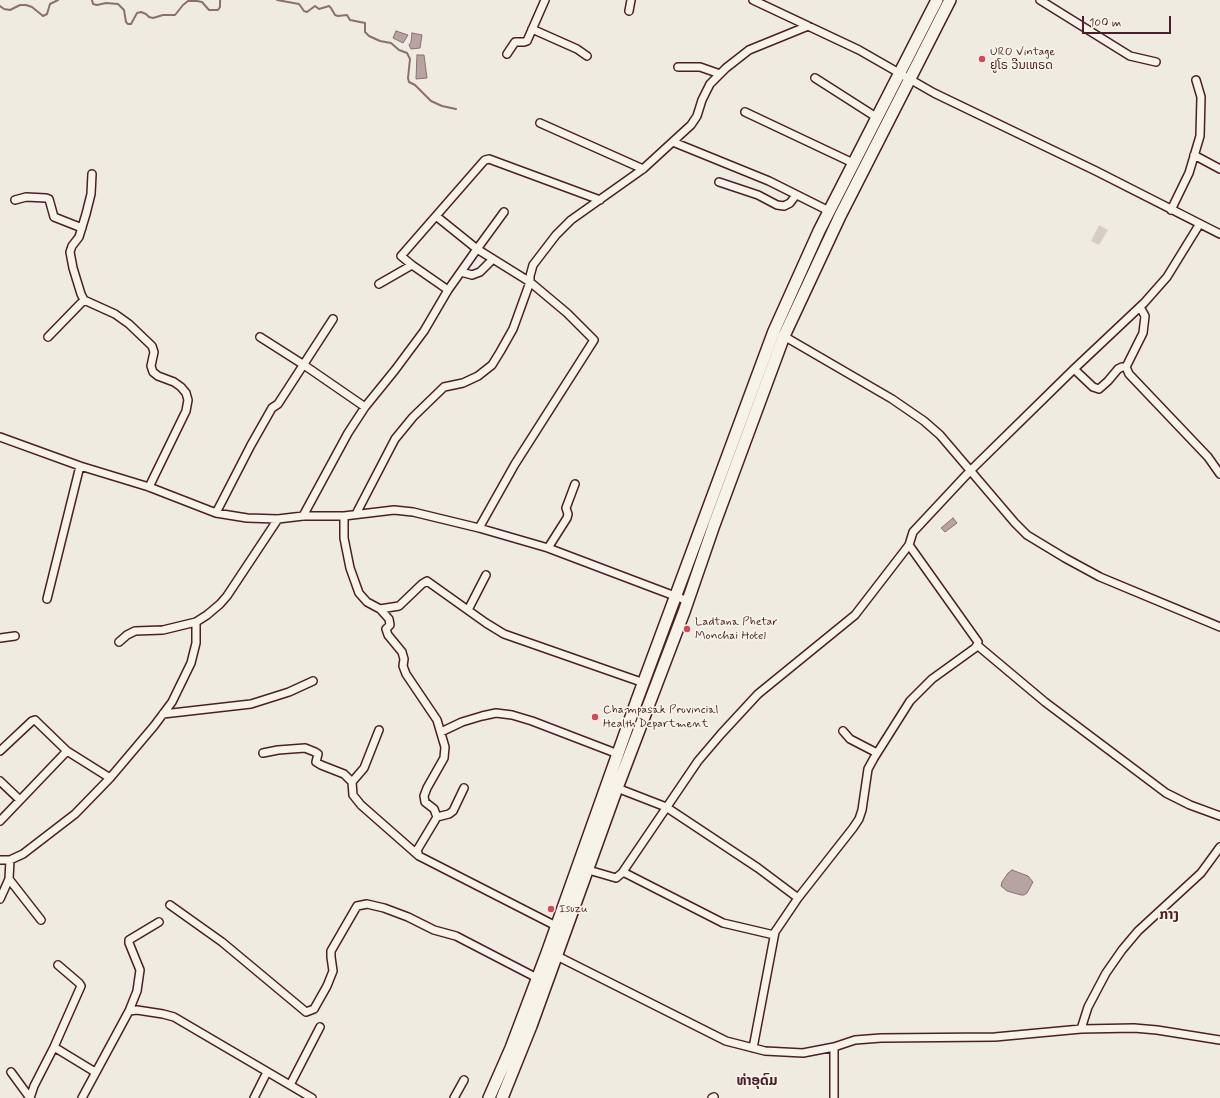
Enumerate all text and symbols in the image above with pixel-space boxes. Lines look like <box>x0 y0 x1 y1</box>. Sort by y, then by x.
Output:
scale bar <box>1084 8 1173 34</box>
text: 100 m <box>1089 15 1121 31</box>
place label: URO Vintage ຢູໂຣ ວີນເທຣດ <box>990 45 1055 73</box>
marker: URO Vintage ຢູໂຣ ວີນເທຣດ <box>977 54 987 64</box>
place label: Ladtana Phetar Monchai Hotel <box>695 615 778 643</box>
marker: Ladtana Phetar Monchai Hotel <box>682 624 692 634</box>
place label: Champasak Provincial Health Department <box>603 703 718 731</box>
marker: Champasak Provincial Health Department <box>590 712 600 722</box>
place label: Isuzu <box>559 902 588 916</box>
marker: Isuzu <box>546 904 556 914</box>
district label: ກາງ <box>1159 908 1179 924</box>
district label: ທ່າອຸດົມ <box>736 1074 778 1090</box>

